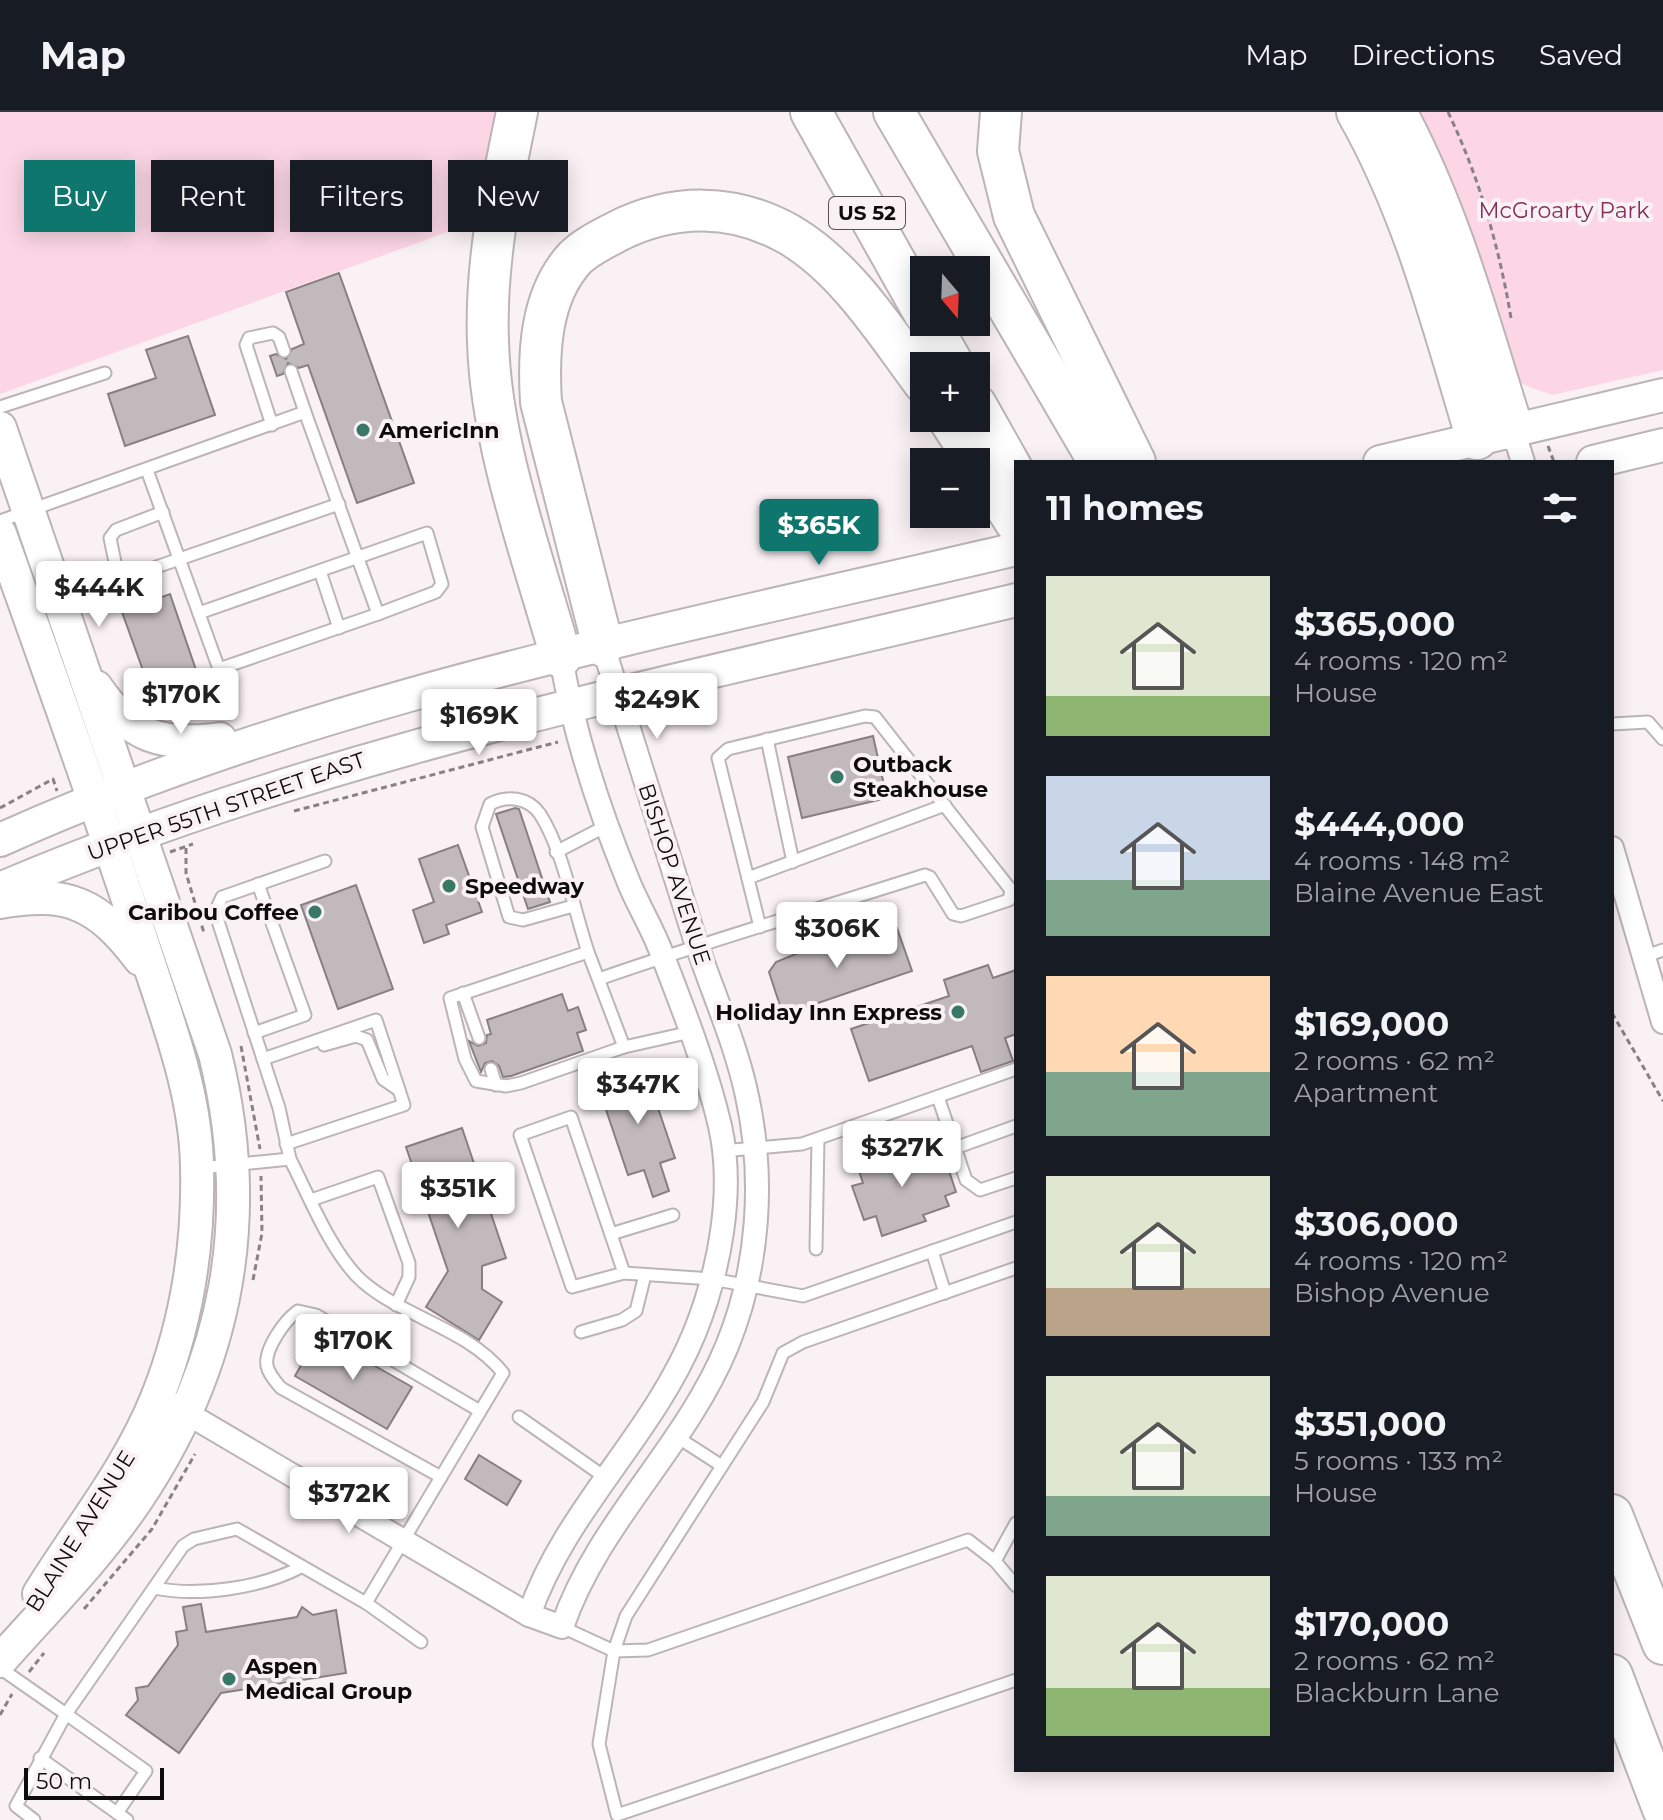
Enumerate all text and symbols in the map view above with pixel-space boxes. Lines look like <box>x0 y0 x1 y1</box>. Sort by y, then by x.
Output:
text: Map <box>40 32 126 79</box>
text: Map <box>1245 38 1307 72</box>
text: Directions <box>1351 38 1495 72</box>
text: Saved <box>1539 38 1623 72</box>
chip: Buy <box>24 160 135 232</box>
chip: Rent <box>151 160 274 232</box>
chip: Filters <box>290 160 432 232</box>
chip: New <box>448 160 568 232</box>
road number: US 52 <box>829 197 905 229</box>
park label: McGroarty Park <box>1479 197 1650 224</box>
north arrow <box>910 256 990 336</box>
map controls <box>910 256 990 528</box>
button: + <box>910 352 990 432</box>
place label: AmericInn <box>378 417 500 444</box>
marker: AmericInn <box>354 421 372 439</box>
button: − <box>910 448 990 528</box>
icon: filters <box>1538 486 1582 530</box>
text: 11 homes <box>1046 487 1204 529</box>
pin: $365K <box>763 499 875 567</box>
text: $365K <box>777 509 861 541</box>
pin: $444K <box>43 561 155 629</box>
text: $444K <box>54 571 144 603</box>
text: $365,000 <box>1294 603 1455 645</box>
icon: home <box>1110 608 1206 704</box>
text: 4 rooms · 120 m² <box>1294 645 1508 677</box>
pin: $170K <box>125 668 237 736</box>
pin: $249K <box>601 673 713 741</box>
text: House <box>1294 677 1377 709</box>
text: $170K <box>141 678 221 710</box>
text: $249K <box>614 683 700 715</box>
pin: $169K <box>423 689 535 757</box>
text: $169K <box>440 699 518 731</box>
street label: UPPER 55TH STREET EAST <box>84 746 369 867</box>
place label: Outback Steakhouse <box>853 751 988 803</box>
marker: Outback Steakhouse <box>828 768 846 786</box>
street label: BISHOP AVENUE <box>632 780 717 968</box>
text: $444,000 <box>1294 803 1465 845</box>
icon: home <box>1110 808 1206 904</box>
text: 4 rooms · 148 m² <box>1294 845 1510 877</box>
place label: Speedway <box>465 873 585 900</box>
marker: Speedway <box>440 877 458 895</box>
text: Blaine Avenue East <box>1294 877 1544 909</box>
place label: Caribou Coffee <box>128 899 299 926</box>
pin: $306K <box>781 902 893 970</box>
marker: Caribou Coffee <box>306 903 324 921</box>
text: $306K <box>794 912 880 944</box>
place label: Holiday Inn Express <box>715 999 942 1026</box>
marker: Holiday Inn Express <box>949 1003 967 1021</box>
text: $169,000 <box>1294 1003 1449 1045</box>
icon: home <box>1110 1008 1206 1104</box>
text: 2 rooms · 62 m² <box>1294 1045 1495 1077</box>
pin: $347K <box>582 1058 694 1126</box>
text: $347K <box>596 1068 680 1100</box>
text: Apartment <box>1294 1077 1438 1109</box>
pin: $327K <box>846 1121 958 1189</box>
text: $327K <box>861 1131 943 1163</box>
pin: $351K <box>402 1162 514 1230</box>
text: $351K <box>420 1172 496 1204</box>
text: $306,000 <box>1294 1203 1459 1245</box>
icon: home <box>1110 1208 1206 1304</box>
text: 4 rooms · 120 m² <box>1294 1245 1508 1277</box>
text: Bishop Avenue <box>1294 1277 1490 1309</box>
pin: $170K <box>297 1314 409 1382</box>
text: $170K <box>313 1324 393 1356</box>
text: $351,000 <box>1294 1403 1447 1445</box>
icon: home <box>1110 1408 1206 1504</box>
text: 5 rooms · 133 m² <box>1294 1445 1503 1477</box>
street label: BLAINE AVENUE <box>20 1446 141 1617</box>
pin: $372K <box>293 1467 405 1535</box>
text: $372K <box>308 1477 390 1509</box>
text: House <box>1294 1477 1377 1509</box>
text: $170,000 <box>1294 1603 1449 1645</box>
icon: home <box>1110 1608 1206 1704</box>
text: 2 rooms · 62 m² <box>1294 1645 1495 1677</box>
place label: Aspen Medical Group <box>244 1653 412 1705</box>
marker: Aspen Medical Group <box>220 1670 238 1688</box>
text: Blackburn Lane <box>1294 1677 1500 1709</box>
scale bar <box>24 1764 164 1800</box>
text: 50 m <box>36 1768 92 1795</box>

